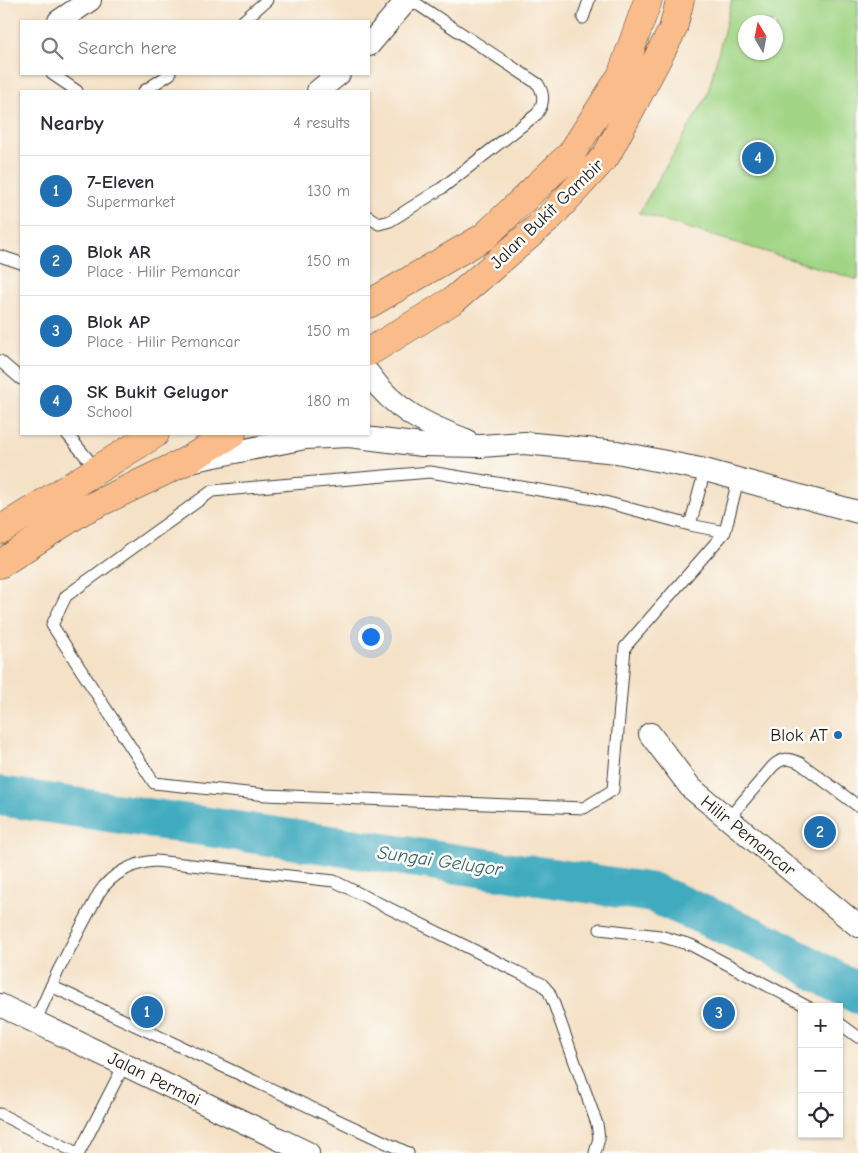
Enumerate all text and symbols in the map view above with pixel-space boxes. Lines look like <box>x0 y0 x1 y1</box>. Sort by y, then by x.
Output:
north arrow <box>738 15 783 60</box>
search box <box>20 20 370 75</box>
icon: search <box>38 34 66 62</box>
text: Search here <box>78 37 177 59</box>
text: Nearby <box>40 111 104 135</box>
text: 4 results <box>293 114 350 132</box>
pin: 4 <box>742 139 774 177</box>
street label: Jalan Bukit Gambir <box>486 154 608 273</box>
text: 7-Eleven <box>87 171 154 193</box>
text: 1 <box>53 182 59 200</box>
text: 130 m <box>307 182 350 200</box>
text: Supermarket <box>87 193 175 211</box>
text: Blok AR <box>87 241 151 263</box>
text: 2 <box>52 252 60 270</box>
text: 150 m <box>307 252 350 270</box>
text: Place · Hilir Pemancar <box>87 263 240 281</box>
text: Blok AP <box>87 311 150 333</box>
text: 3 <box>52 322 60 340</box>
text: 150 m <box>307 322 350 340</box>
text: Place · Hilir Pemancar <box>87 333 240 351</box>
text: SK Bukit Gelugor <box>87 381 228 403</box>
text: 4 <box>52 392 60 410</box>
text: 180 m <box>307 392 350 410</box>
text: School <box>87 403 133 421</box>
your location <box>358 624 384 650</box>
place label: Blok AT <box>770 725 829 746</box>
marker: Blok AT <box>832 729 844 741</box>
street label: Hilir Pemancar <box>696 791 800 881</box>
pin: 2 <box>804 813 836 851</box>
water label: Sungai Gelugor <box>376 841 505 881</box>
pin: 1 <box>131 993 163 1031</box>
pin: 3 <box>703 994 735 1032</box>
map controls <box>798 1003 843 1138</box>
button: + <box>798 1003 843 1048</box>
street label: Jalan Permai <box>104 1048 204 1110</box>
button: − <box>798 1048 843 1093</box>
button: locate <box>798 1093 843 1138</box>

